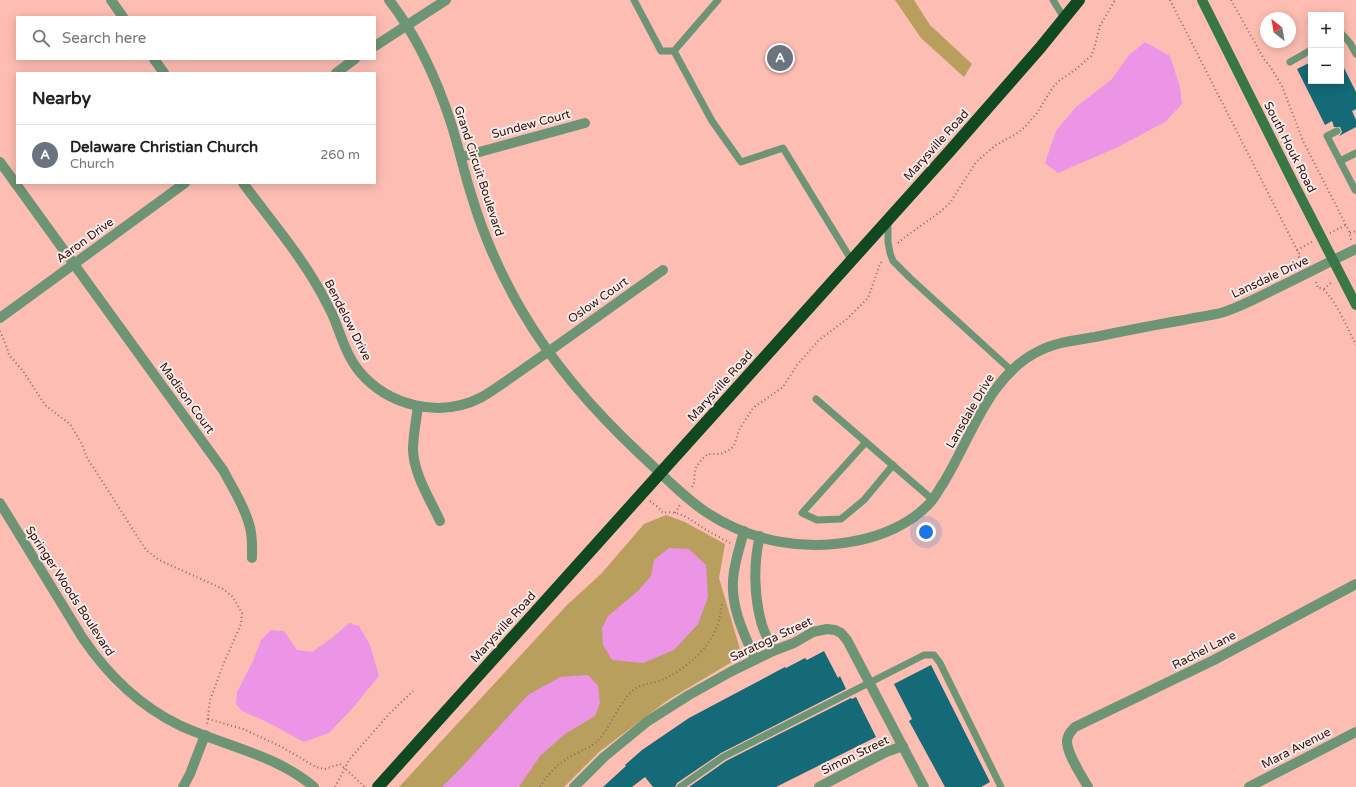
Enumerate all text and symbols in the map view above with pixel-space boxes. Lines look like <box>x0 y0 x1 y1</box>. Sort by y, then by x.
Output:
north arrow <box>1260 12 1296 48</box>
map controls <box>1308 12 1344 84</box>
button: + <box>1308 12 1344 48</box>
search box <box>16 16 376 60</box>
icon: search <box>30 27 52 49</box>
text: Search here <box>62 29 146 47</box>
pin: A <box>767 43 793 73</box>
button: − <box>1308 48 1344 84</box>
text: Nearby <box>32 88 91 109</box>
street label: South Houk Road <box>1261 99 1319 195</box>
street label: Grand Circuit Boulevard <box>451 104 507 238</box>
street label: Sundew Court <box>490 107 572 141</box>
street label: Marysville Road <box>901 107 971 183</box>
text: Delaware Christian Church <box>70 138 258 156</box>
text: A <box>40 147 50 163</box>
text: 260 m <box>320 147 360 163</box>
text: Church <box>70 156 114 172</box>
street label: Aaron Drive <box>54 214 117 265</box>
street label: Lansdale Drive <box>1229 253 1311 301</box>
street label: Oslow Court <box>565 274 631 326</box>
street label: Bendelow Drive <box>322 277 375 363</box>
street label: Marysville Road <box>685 348 755 424</box>
street label: Madison Court <box>157 360 218 437</box>
street label: Lansdale Drive <box>943 371 997 451</box>
your location <box>916 522 936 542</box>
street label: Springer Woods Boulevard <box>23 523 117 659</box>
street label: Marysville Road <box>468 589 538 665</box>
street label: Saratoga Street <box>728 614 815 664</box>
street label: Rachel Lane <box>1170 628 1238 672</box>
street label: Mara Avenue <box>1259 724 1333 771</box>
street label: Simon Street <box>819 732 891 777</box>

